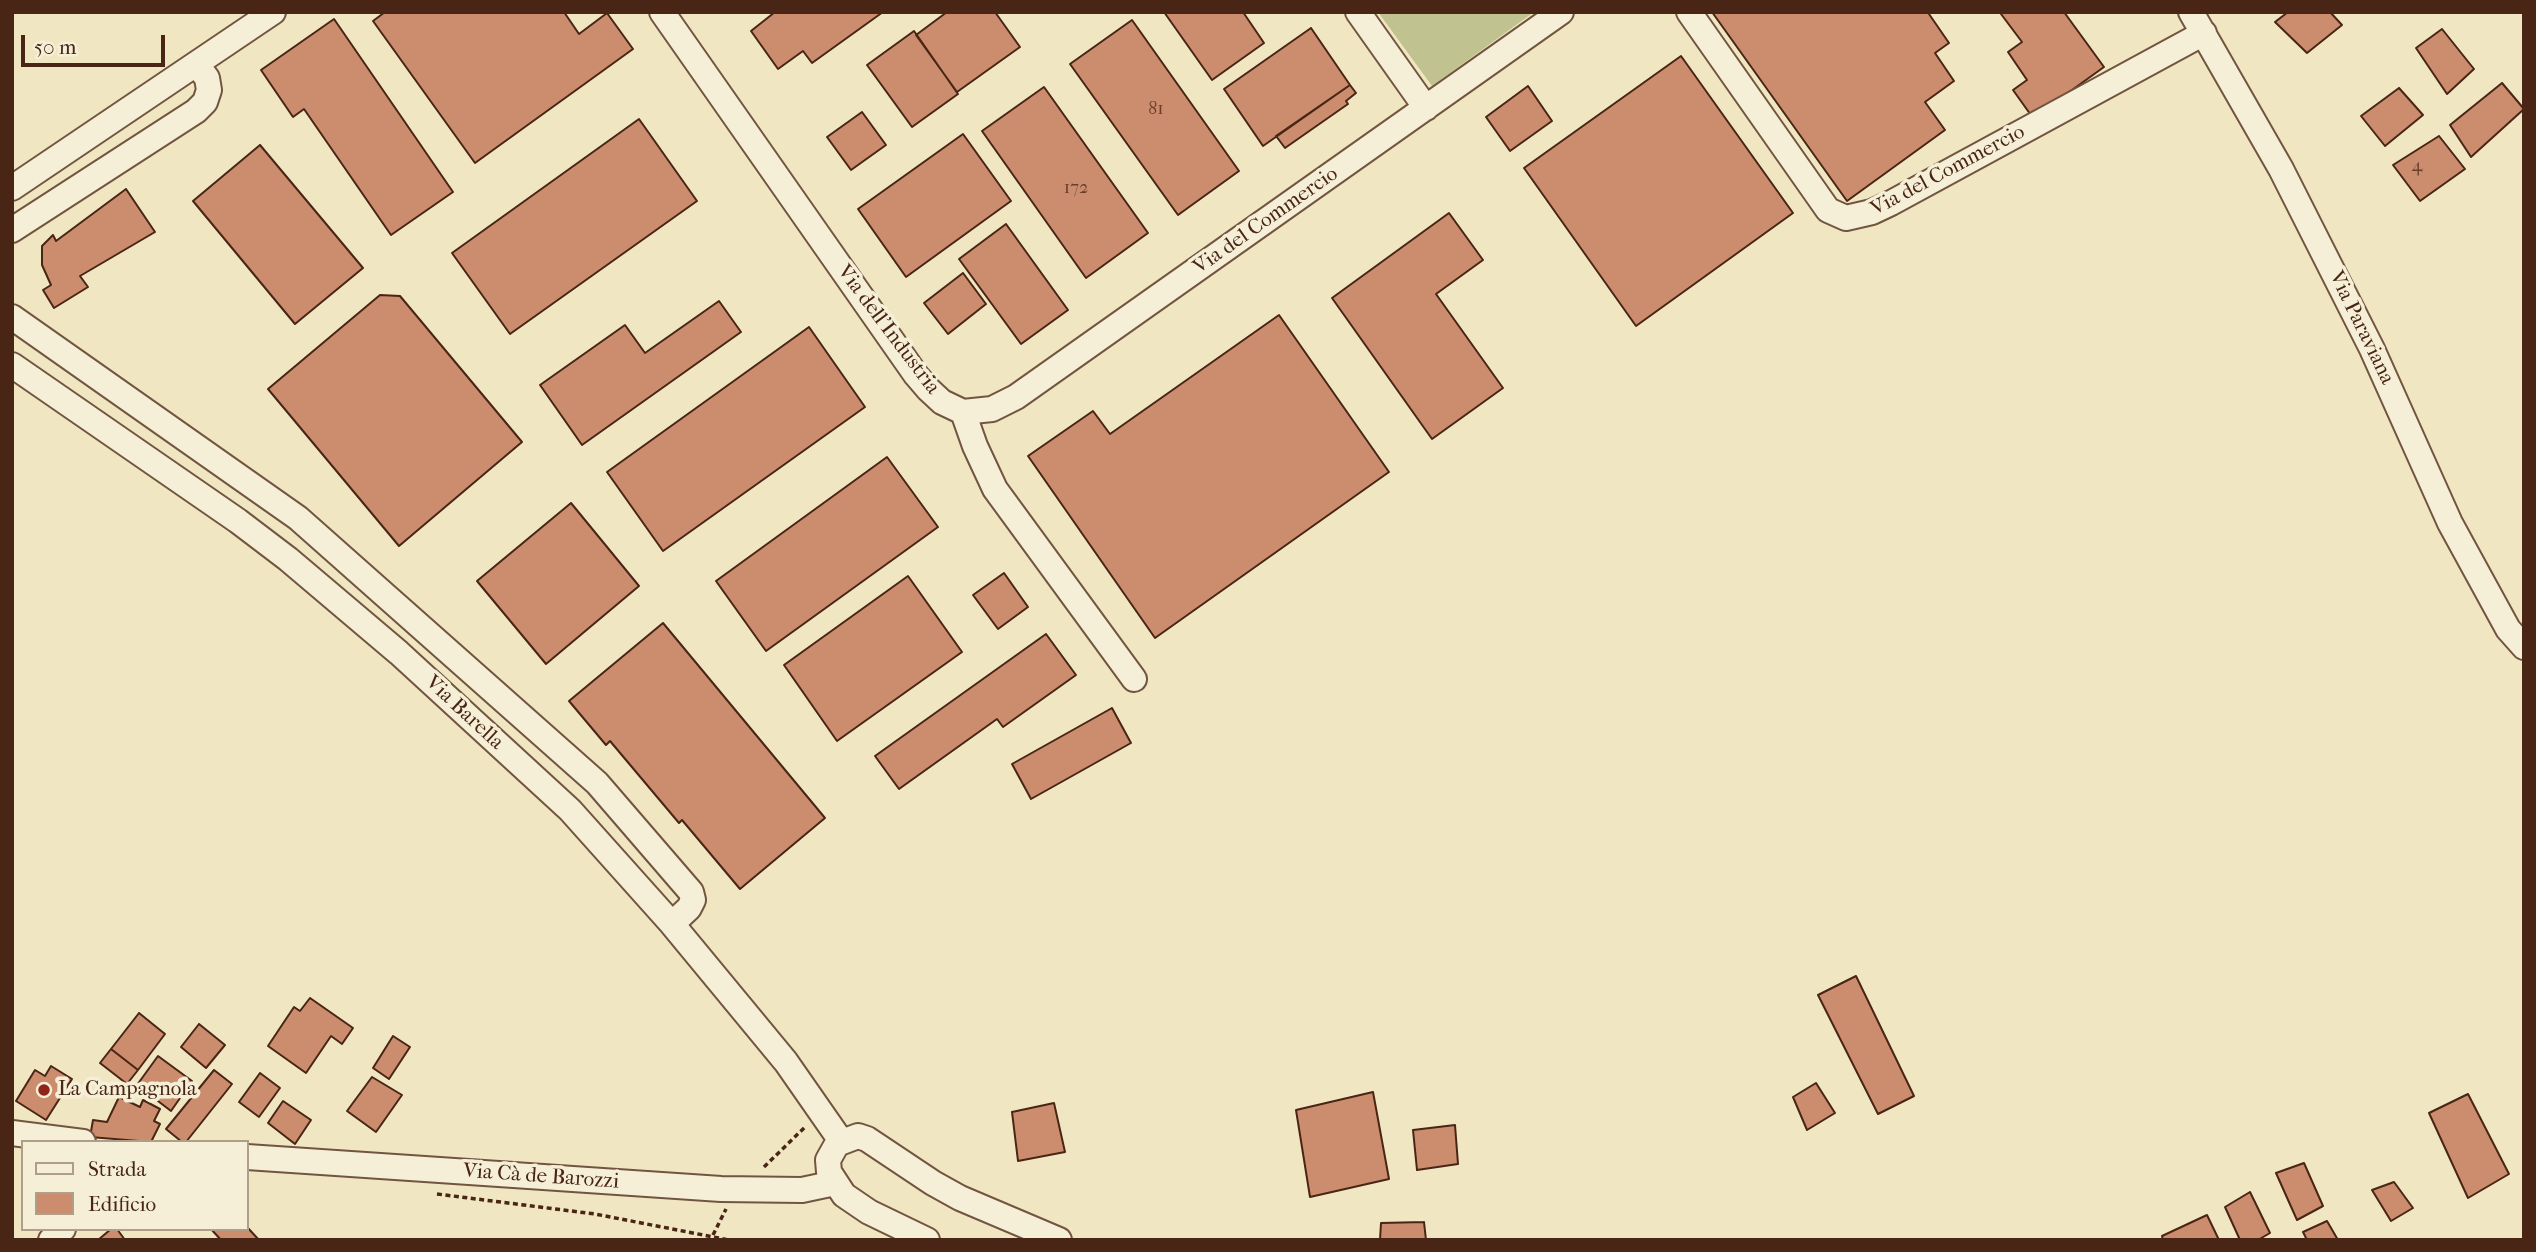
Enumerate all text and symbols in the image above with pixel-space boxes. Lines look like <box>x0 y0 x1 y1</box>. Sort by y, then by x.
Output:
scale bar <box>24 21 168 65</box>
text: 50 m <box>34 35 77 59</box>
house number: 81 <box>1148 99 1164 121</box>
street label: Via del Commercio <box>1867 120 2029 222</box>
house number: 4 <box>2412 156 2422 178</box>
street label: Via del Commercio <box>1189 162 1343 280</box>
house number: 172 <box>1064 178 1088 200</box>
street label: Via dell’Industria <box>831 260 945 400</box>
street label: Via Paraviana <box>2323 267 2399 389</box>
street label: Via Barella <box>420 670 508 756</box>
place label: La Campagnola <box>58 1077 197 1103</box>
marker: La Campagnola <box>36 1082 52 1098</box>
legend <box>21 1140 248 1231</box>
text: Strada <box>88 1157 146 1181</box>
street label: Via Cà de Barozzi <box>462 1159 620 1195</box>
text: Edificio <box>88 1192 156 1216</box>

